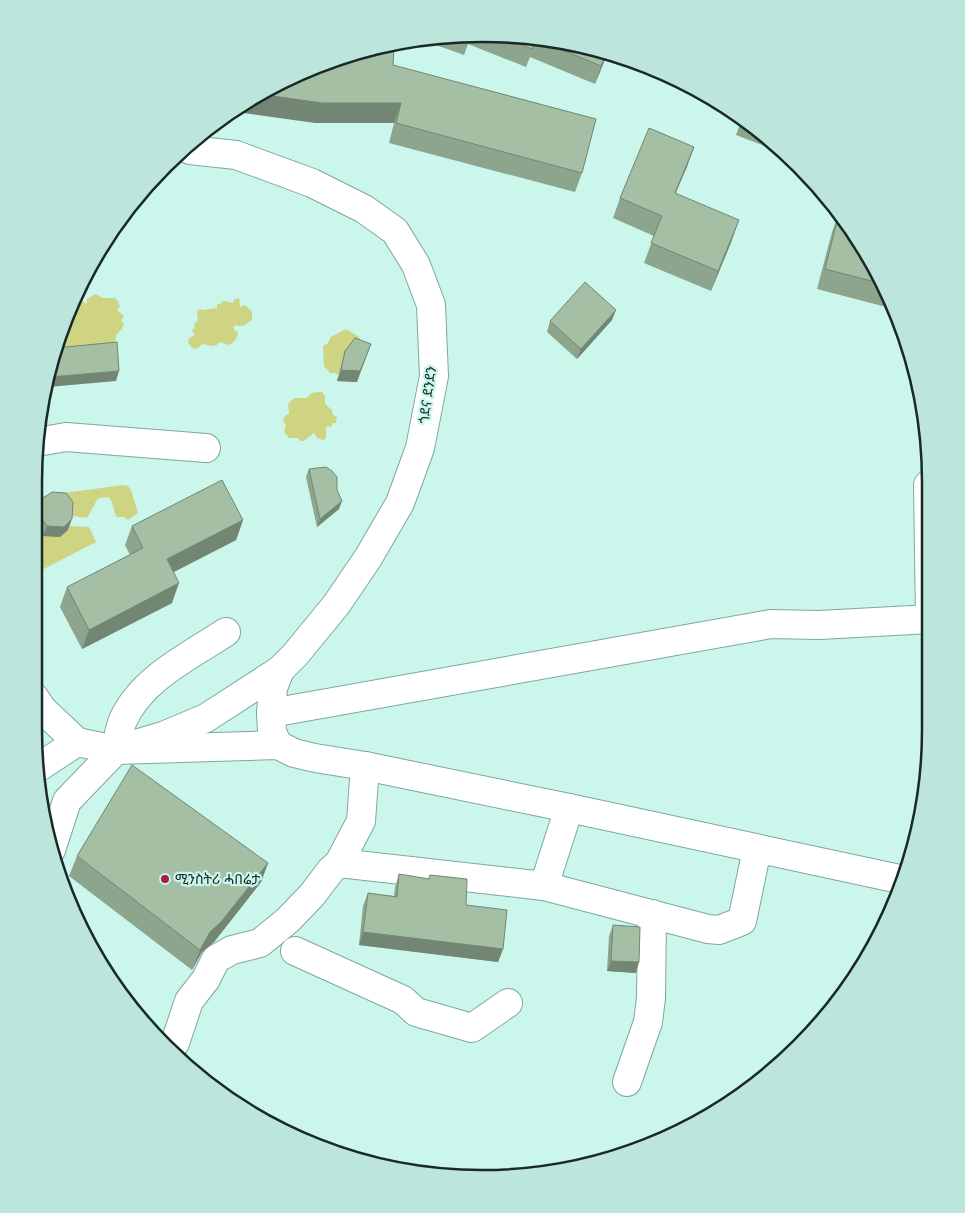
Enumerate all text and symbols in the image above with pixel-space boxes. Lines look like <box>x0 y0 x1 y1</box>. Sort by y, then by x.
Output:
street label: ጎደና ደንደን <box>416 365 440 425</box>
place label: ሚንስትሪ ሓበሬታ <box>175 871 261 888</box>
marker: ሚንስትሪ ሓበሬታ <box>159 873 171 885</box>

